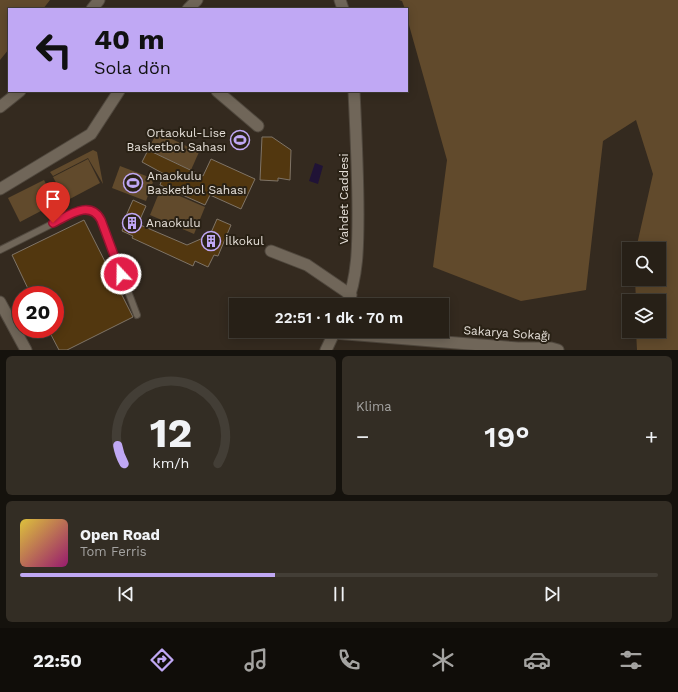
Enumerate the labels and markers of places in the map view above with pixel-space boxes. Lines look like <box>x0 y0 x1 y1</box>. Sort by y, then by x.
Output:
place label: Ortaokul-Lise Basketbol Sahası <box>127 126 226 154</box>
sports icon: Ortaokul-Lise Basketbol Sahası <box>229 129 251 151</box>
place label: Anaokulu Basketbol Sahası <box>147 169 246 197</box>
sports icon: Anaokulu Basketbol Sahası <box>122 172 144 194</box>
pin <box>36 182 70 223</box>
building icon: Anaokulu <box>121 212 143 234</box>
place label: Anaokulu <box>146 216 201 230</box>
building icon: İlkokul <box>200 230 222 252</box>
place label: İlkokul <box>225 234 264 248</box>

